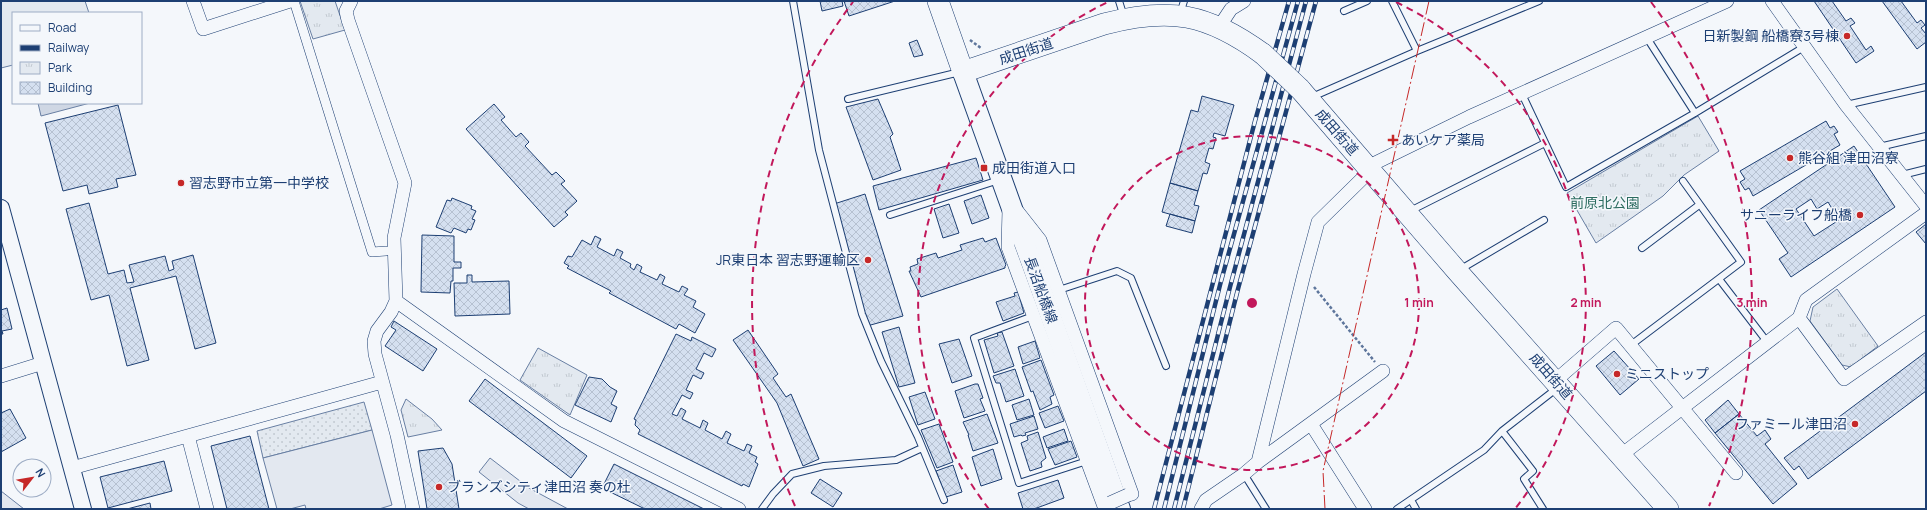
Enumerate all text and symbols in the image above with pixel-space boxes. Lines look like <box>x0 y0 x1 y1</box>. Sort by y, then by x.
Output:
legend <box>12 12 142 104</box>
text: Road <box>48 19 76 36</box>
place label: 日新製鋼 船橋寮3号棟 <box>1702 26 1839 45</box>
marker: 日新製鋼 船橋寮3号棟 <box>1842 31 1852 41</box>
street label: 成田街道 <box>996 33 1055 68</box>
text: Railway <box>48 39 90 56</box>
text: Park <box>48 59 73 76</box>
text: Building <box>48 79 92 96</box>
street label: 成田街道 <box>1312 104 1363 159</box>
place label: あいケア薬局 <box>1401 130 1485 149</box>
marker: あいケア薬局 <box>1388 135 1398 145</box>
place label: 熊谷組 津田沼寮 <box>1798 148 1899 167</box>
marker: 熊谷組 津田沼寮 <box>1785 153 1795 163</box>
place label: 成田街道入口 <box>992 158 1076 177</box>
marker: 成田街道入口 <box>979 163 989 173</box>
place label: 習志野市立第一中学校 <box>189 173 329 192</box>
marker: 習志野市立第一中学校 <box>176 178 186 188</box>
park label: 前原北公園 <box>1570 193 1640 212</box>
place label: サニーライフ船橋 <box>1740 205 1852 224</box>
marker: サニーライフ船橋 <box>1855 210 1865 220</box>
place label: JR東日本 習志野運輸区 <box>716 250 860 269</box>
street label: 長沼船橋線 <box>1021 254 1062 326</box>
marker: JR東日本 習志野運輸区 <box>863 255 873 265</box>
text: 1 min <box>1404 294 1434 311</box>
text: 2 min <box>1570 294 1602 311</box>
text: 3 min <box>1736 294 1768 311</box>
centre of rings <box>1245 296 1259 310</box>
street label: 成田街道 <box>1526 348 1577 403</box>
place label: ミニストップ <box>1625 364 1709 383</box>
marker: ミニストップ <box>1612 369 1622 379</box>
place label: ファミール津田沼 <box>1735 414 1847 433</box>
marker: ファミール津田沼 <box>1850 419 1860 429</box>
north arrow <box>12 458 52 498</box>
text: N <box>33 465 50 480</box>
place label: ブランズシティ津田沼 奏の杜 <box>447 477 631 496</box>
marker: ブランズシティ津田沼 奏の杜 <box>434 482 444 492</box>

